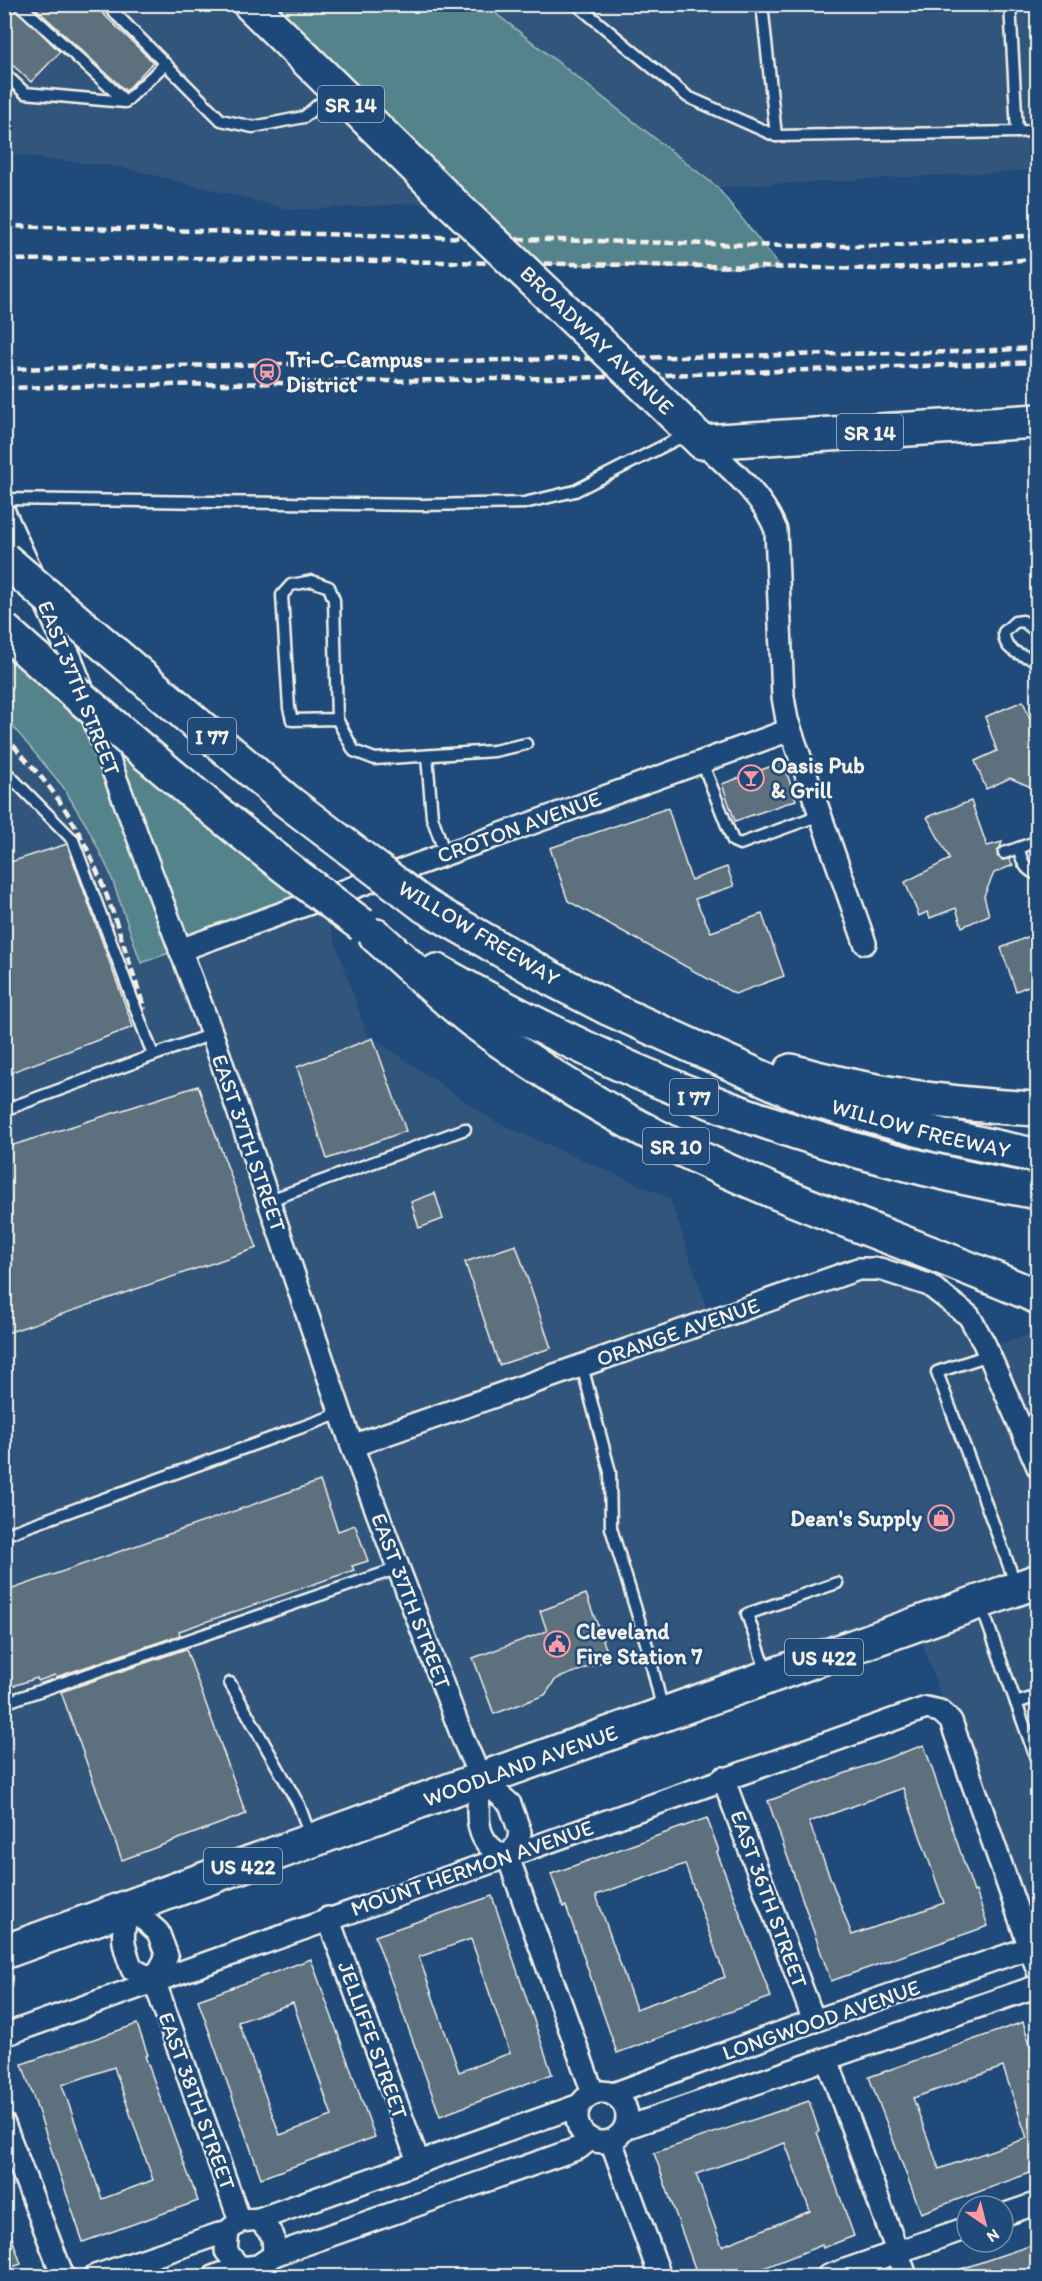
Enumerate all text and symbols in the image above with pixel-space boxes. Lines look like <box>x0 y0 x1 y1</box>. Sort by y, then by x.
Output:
road number: SR 14 <box>318 86 384 122</box>
street label: BROADWAY AVENUE <box>514 260 680 420</box>
place label: Tri-C–Campus District <box>285 346 423 398</box>
station icon: Tri-C–Campus District <box>252 357 282 387</box>
road number: SR 14 <box>837 414 903 450</box>
street label: EAST 37TH STREET <box>32 597 127 780</box>
road number: I 77 <box>188 718 236 754</box>
place label: Oasis Pub & Grill <box>771 752 865 804</box>
bar icon: Oasis Pub & Grill <box>736 763 766 793</box>
street label: CROTON AVENUE <box>433 785 605 869</box>
street label: WILLOW FREEWAY <box>393 874 565 992</box>
street label: EAST 37TH STREET <box>206 1051 292 1236</box>
road number: I 77 <box>670 1079 718 1115</box>
street label: WILLOW FREEWAY <box>829 1092 1013 1163</box>
road number: SR 10 <box>643 1128 709 1164</box>
street label: ORANGE AVENUE <box>593 1291 763 1373</box>
shop icon: Dean's Supply <box>926 1503 956 1533</box>
place label: Dean's Supply <box>790 1505 923 1532</box>
street label: EAST 37TH STREET <box>365 1509 457 1693</box>
place label: Cleveland Fire Station 7 <box>576 1618 703 1670</box>
public building icon: Cleveland Fire Station 7 <box>542 1629 572 1659</box>
road number: US 422 <box>785 1639 863 1675</box>
street label: WOODLAND AVENUE <box>419 1718 621 1812</box>
street label: EAST 36TH STREET <box>724 1807 814 1992</box>
street label: MOUNT HERMON AVENUE <box>347 1814 597 1922</box>
road number: US 422 <box>204 1848 282 1884</box>
street label: JELLIFFE STREET <box>332 1957 414 2123</box>
street label: LONGWOOD AVENUE <box>719 1974 923 2066</box>
street label: EAST 38TH STREET <box>152 2008 242 2194</box>
north arrow <box>955 2194 1015 2254</box>
text: N <box>983 2225 1003 2247</box>

